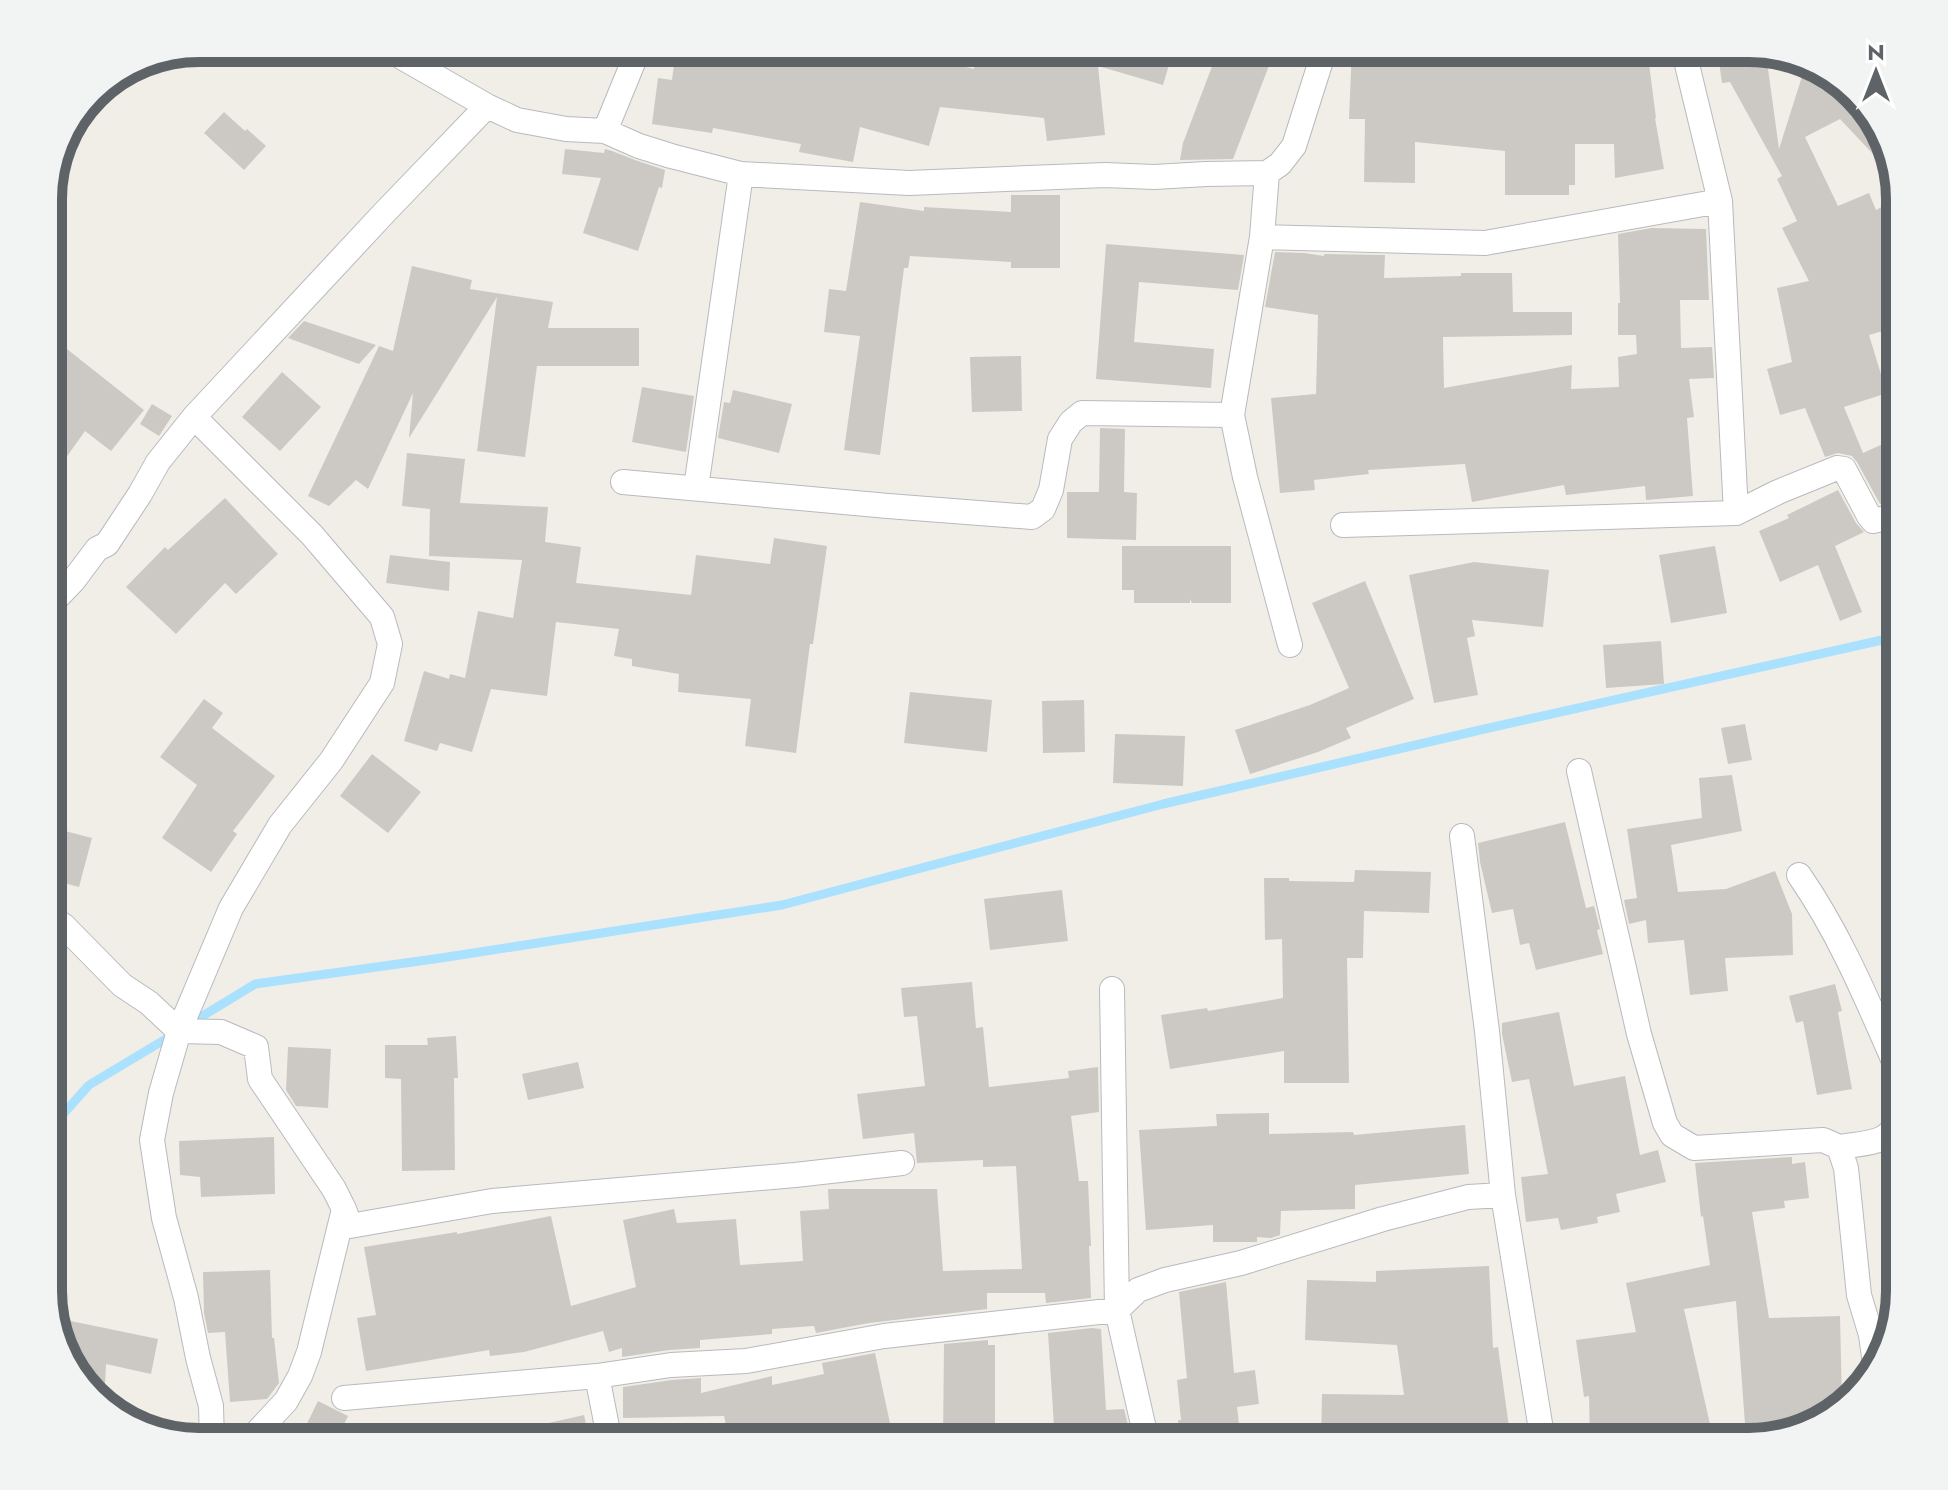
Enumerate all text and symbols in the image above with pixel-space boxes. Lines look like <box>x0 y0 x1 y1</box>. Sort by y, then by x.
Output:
north arrow <box>1836 32 1916 112</box>
text: N <box>1867 36 1885 68</box>

